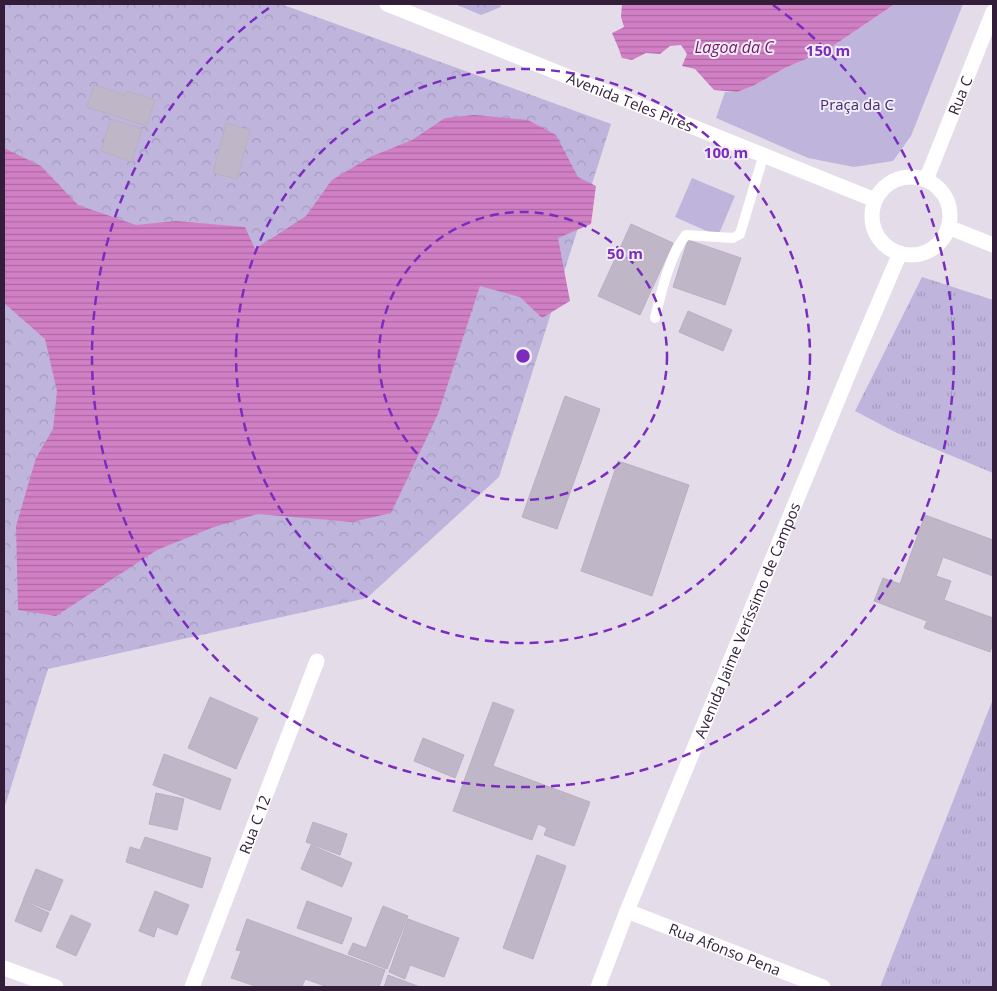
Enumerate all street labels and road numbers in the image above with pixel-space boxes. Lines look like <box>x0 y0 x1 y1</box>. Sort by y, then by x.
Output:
street label: Avenida Teles Pires <box>564 67 696 136</box>
street label: Rua C <box>943 73 976 118</box>
street label: Avenida Jaime Veríssimo de Campos <box>689 499 805 741</box>
street label: Rua C 12 <box>234 792 275 857</box>
street label: Rua Afonso Pena <box>666 918 784 980</box>

